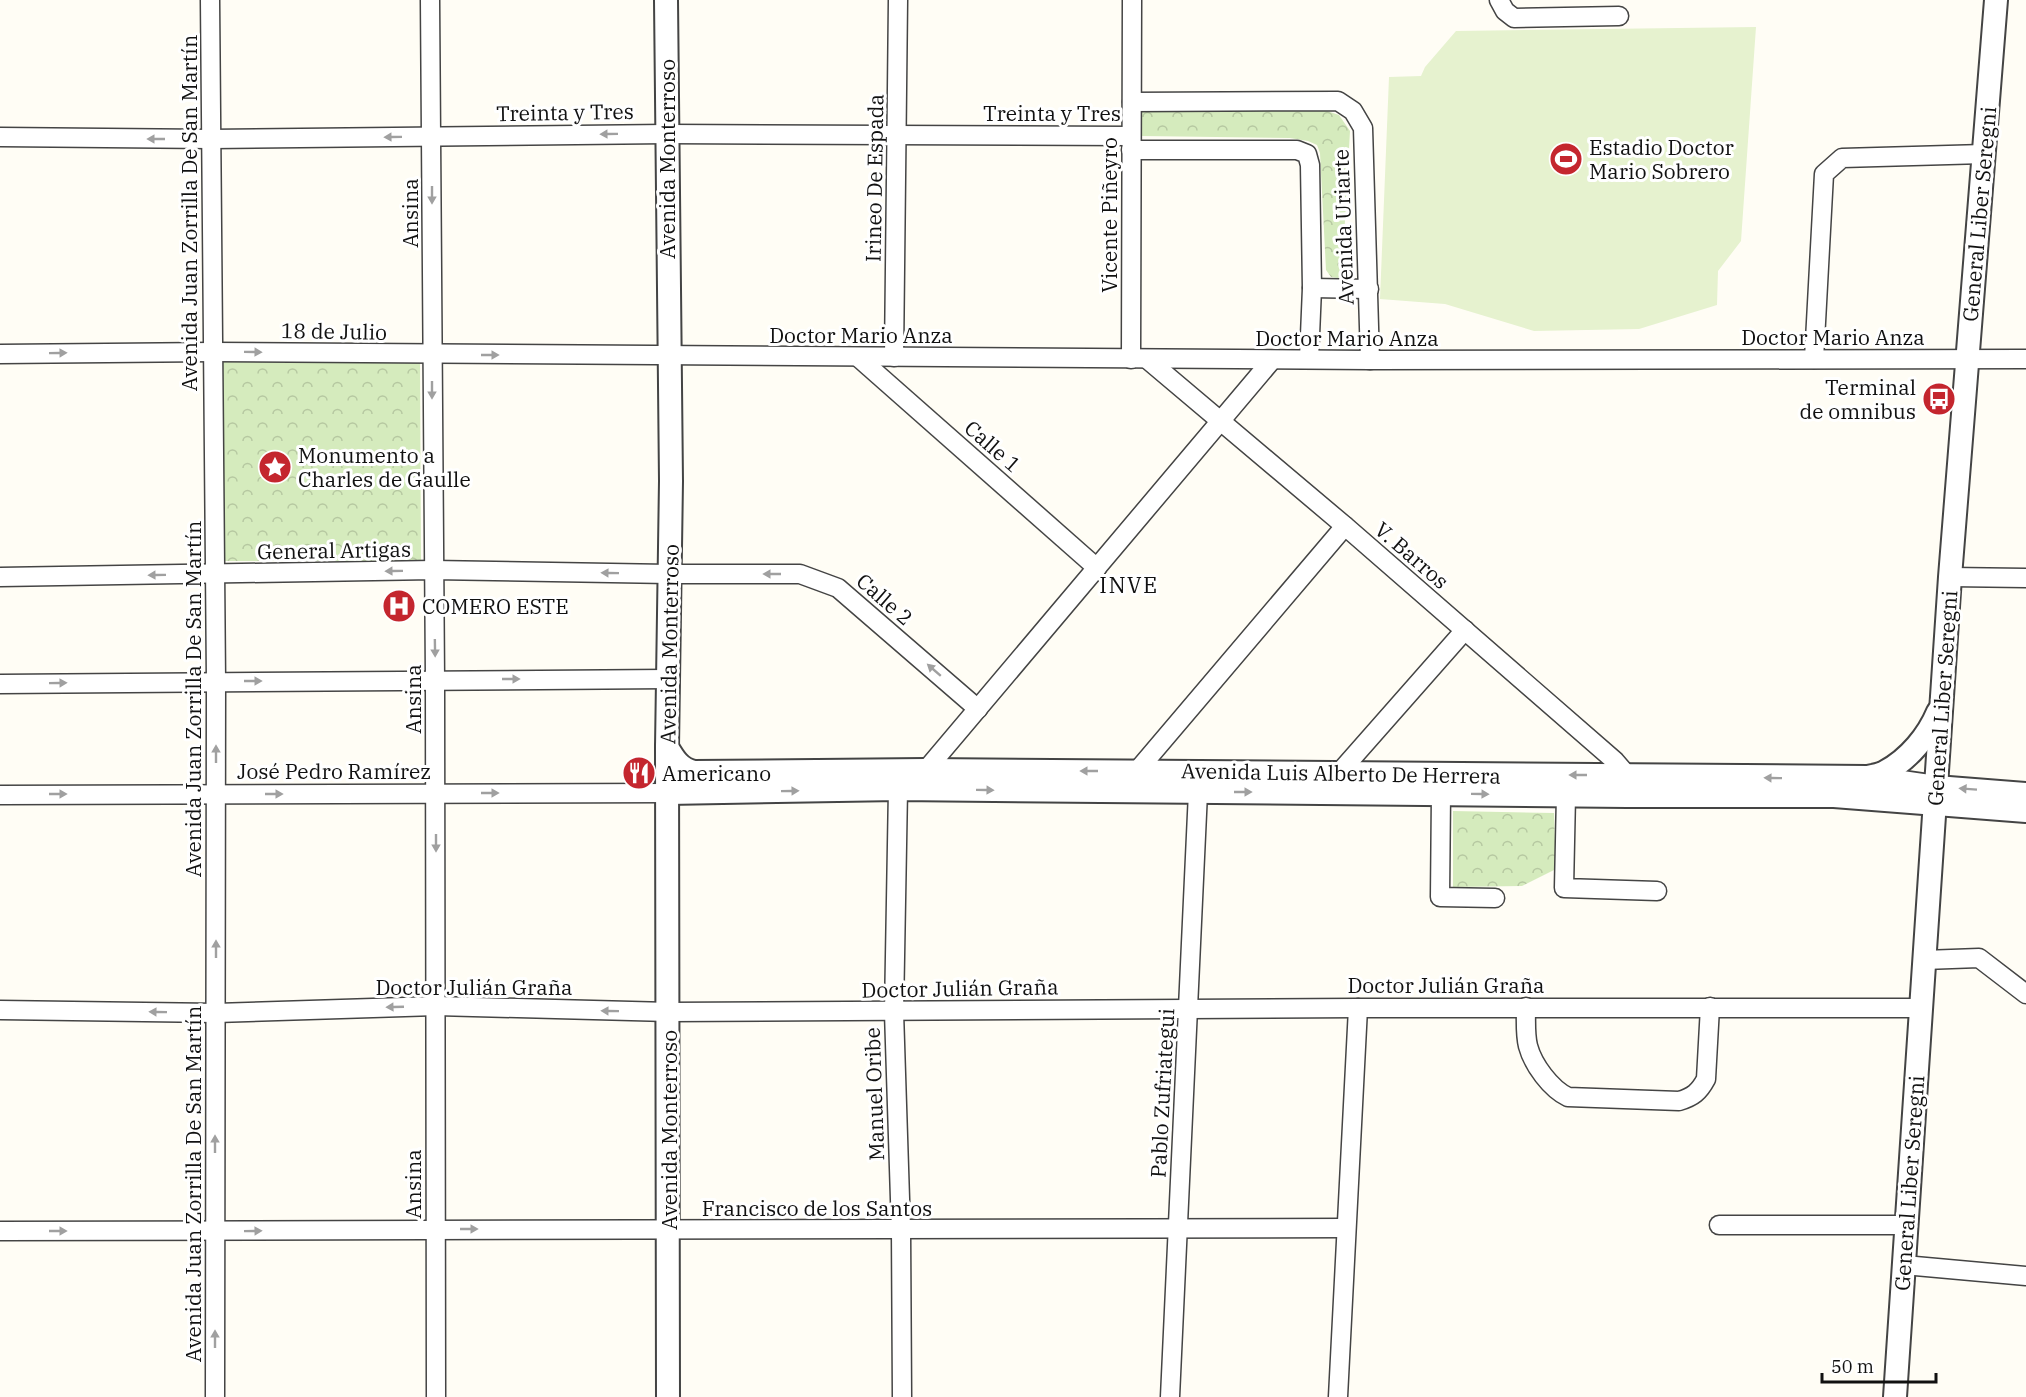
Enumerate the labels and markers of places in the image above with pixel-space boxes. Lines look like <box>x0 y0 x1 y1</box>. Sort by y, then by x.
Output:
place label: Estadio Doctor Mario Sobrero <box>1589 133 1735 185</box>
sports icon: Estadio Doctor Mario Sobrero <box>1548 141 1584 177</box>
place label: Terminal de omnibus <box>1799 373 1916 425</box>
bus stop icon: Terminal de omnibus <box>1921 381 1957 417</box>
place label: Monumento a Charles de Gaulle <box>298 441 471 493</box>
place icon: Monumento a Charles de Gaulle <box>257 449 293 485</box>
hospital icon: COMERO ESTE <box>381 588 417 624</box>
place label: COMERO ESTE <box>422 592 569 620</box>
restaurant icon: Americano <box>621 755 657 791</box>
place label: Americano <box>662 759 771 787</box>

